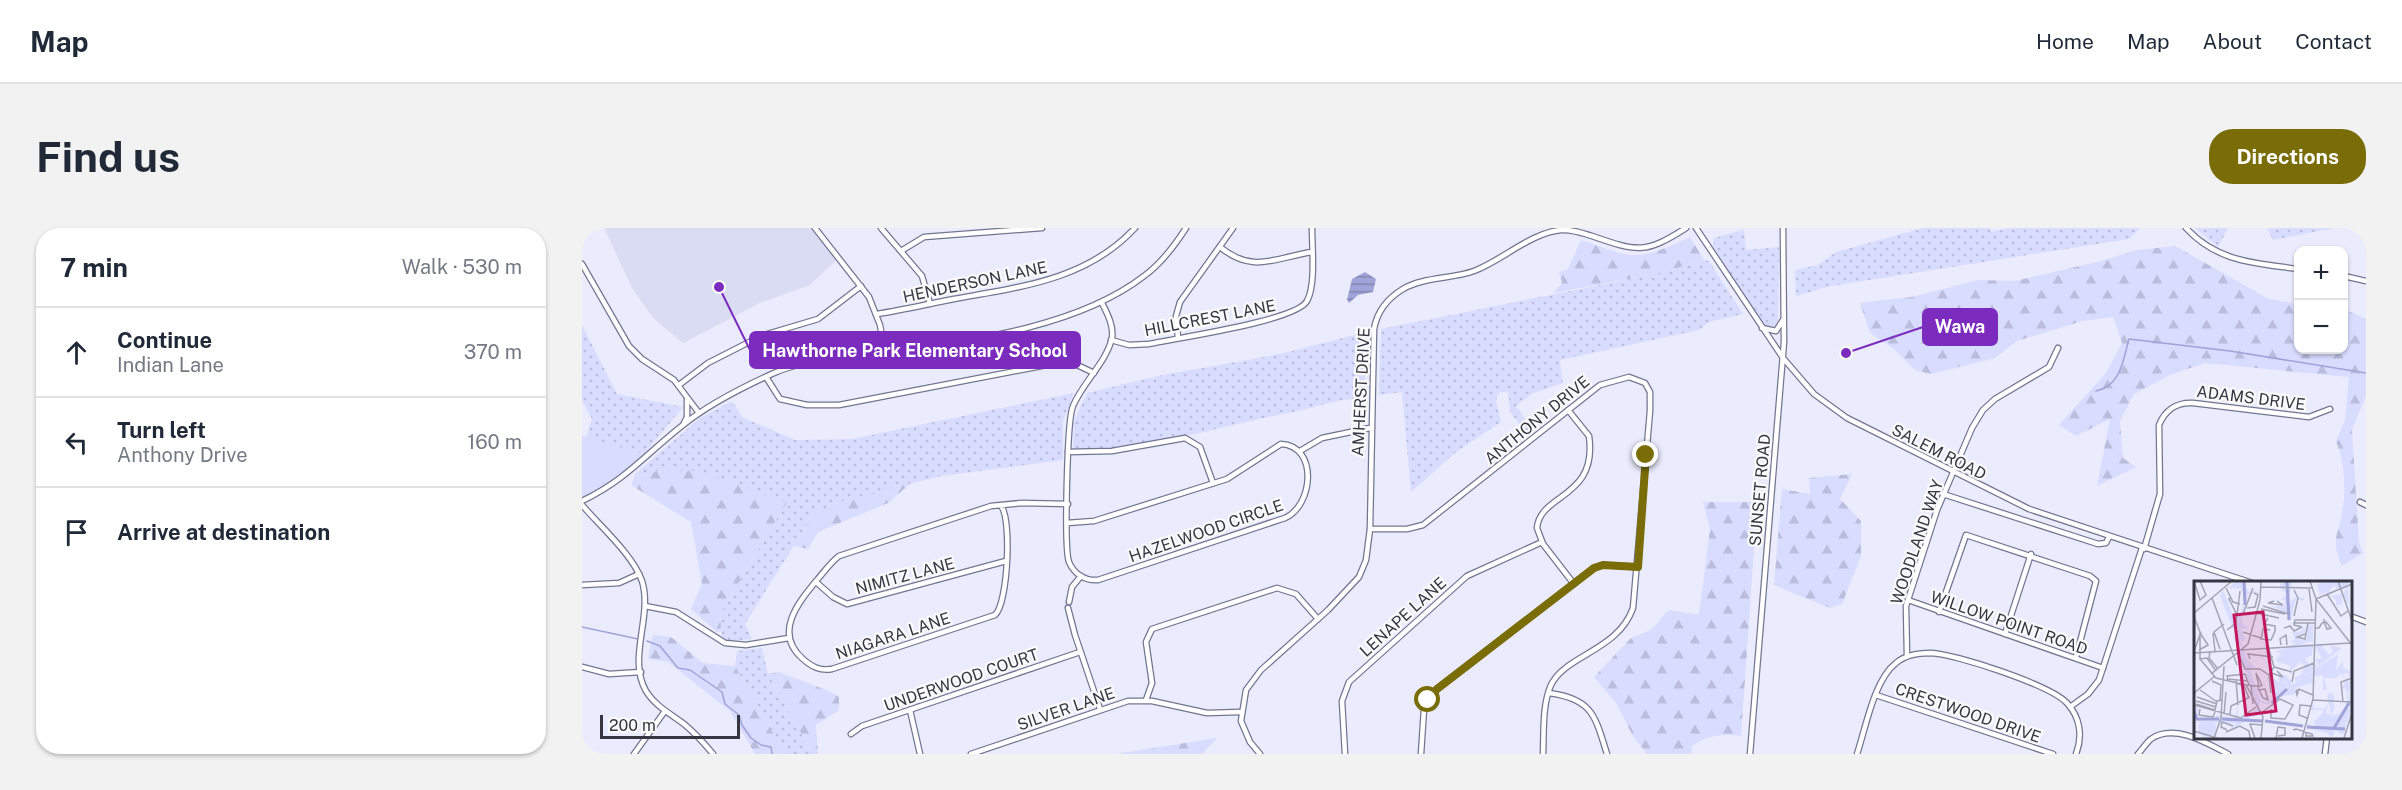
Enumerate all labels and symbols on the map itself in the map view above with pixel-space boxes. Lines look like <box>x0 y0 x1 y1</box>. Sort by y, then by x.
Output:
street label: HENDERSON LANE <box>901 257 1049 307</box>
street label: HILLCREST LANE <box>1143 296 1277 340</box>
callout: Wawa <box>1923 309 1997 345</box>
text: Wawa <box>1935 316 1985 337</box>
street label: AMHERST DRIVE <box>1348 327 1374 457</box>
callout: Hawthorne Park Elementary School <box>750 332 1080 368</box>
text: Hawthorne Park Elementary School <box>762 340 1068 361</box>
street label: ANTHONY DRIVE <box>1481 372 1593 468</box>
street label: ADAMS DRIVE <box>2196 382 2306 414</box>
street label: SALEM ROAD <box>1889 420 1989 484</box>
street label: SUNSET ROAD <box>1746 433 1774 547</box>
route end <box>1632 441 1658 467</box>
street label: WOODLAND WAY <box>1887 477 1947 607</box>
street label: HAZELWOOD CIRCLE <box>1126 496 1286 566</box>
street label: NIMITZ LANE <box>853 554 957 598</box>
street label: LENAPE LANE <box>1356 573 1450 661</box>
inset map <box>2194 581 2351 739</box>
street label: WILLOW POINT ROAD <box>1928 587 2090 659</box>
street label: NIAGARA LANE <box>833 609 953 663</box>
street label: UNDERWOOD COURT <box>881 644 1041 715</box>
street label: CRESTWOOD DRIVE <box>1893 679 2043 747</box>
street label: SILVER LANE <box>1015 683 1117 735</box>
route start <box>1414 686 1440 712</box>
scale bar <box>600 712 740 739</box>

